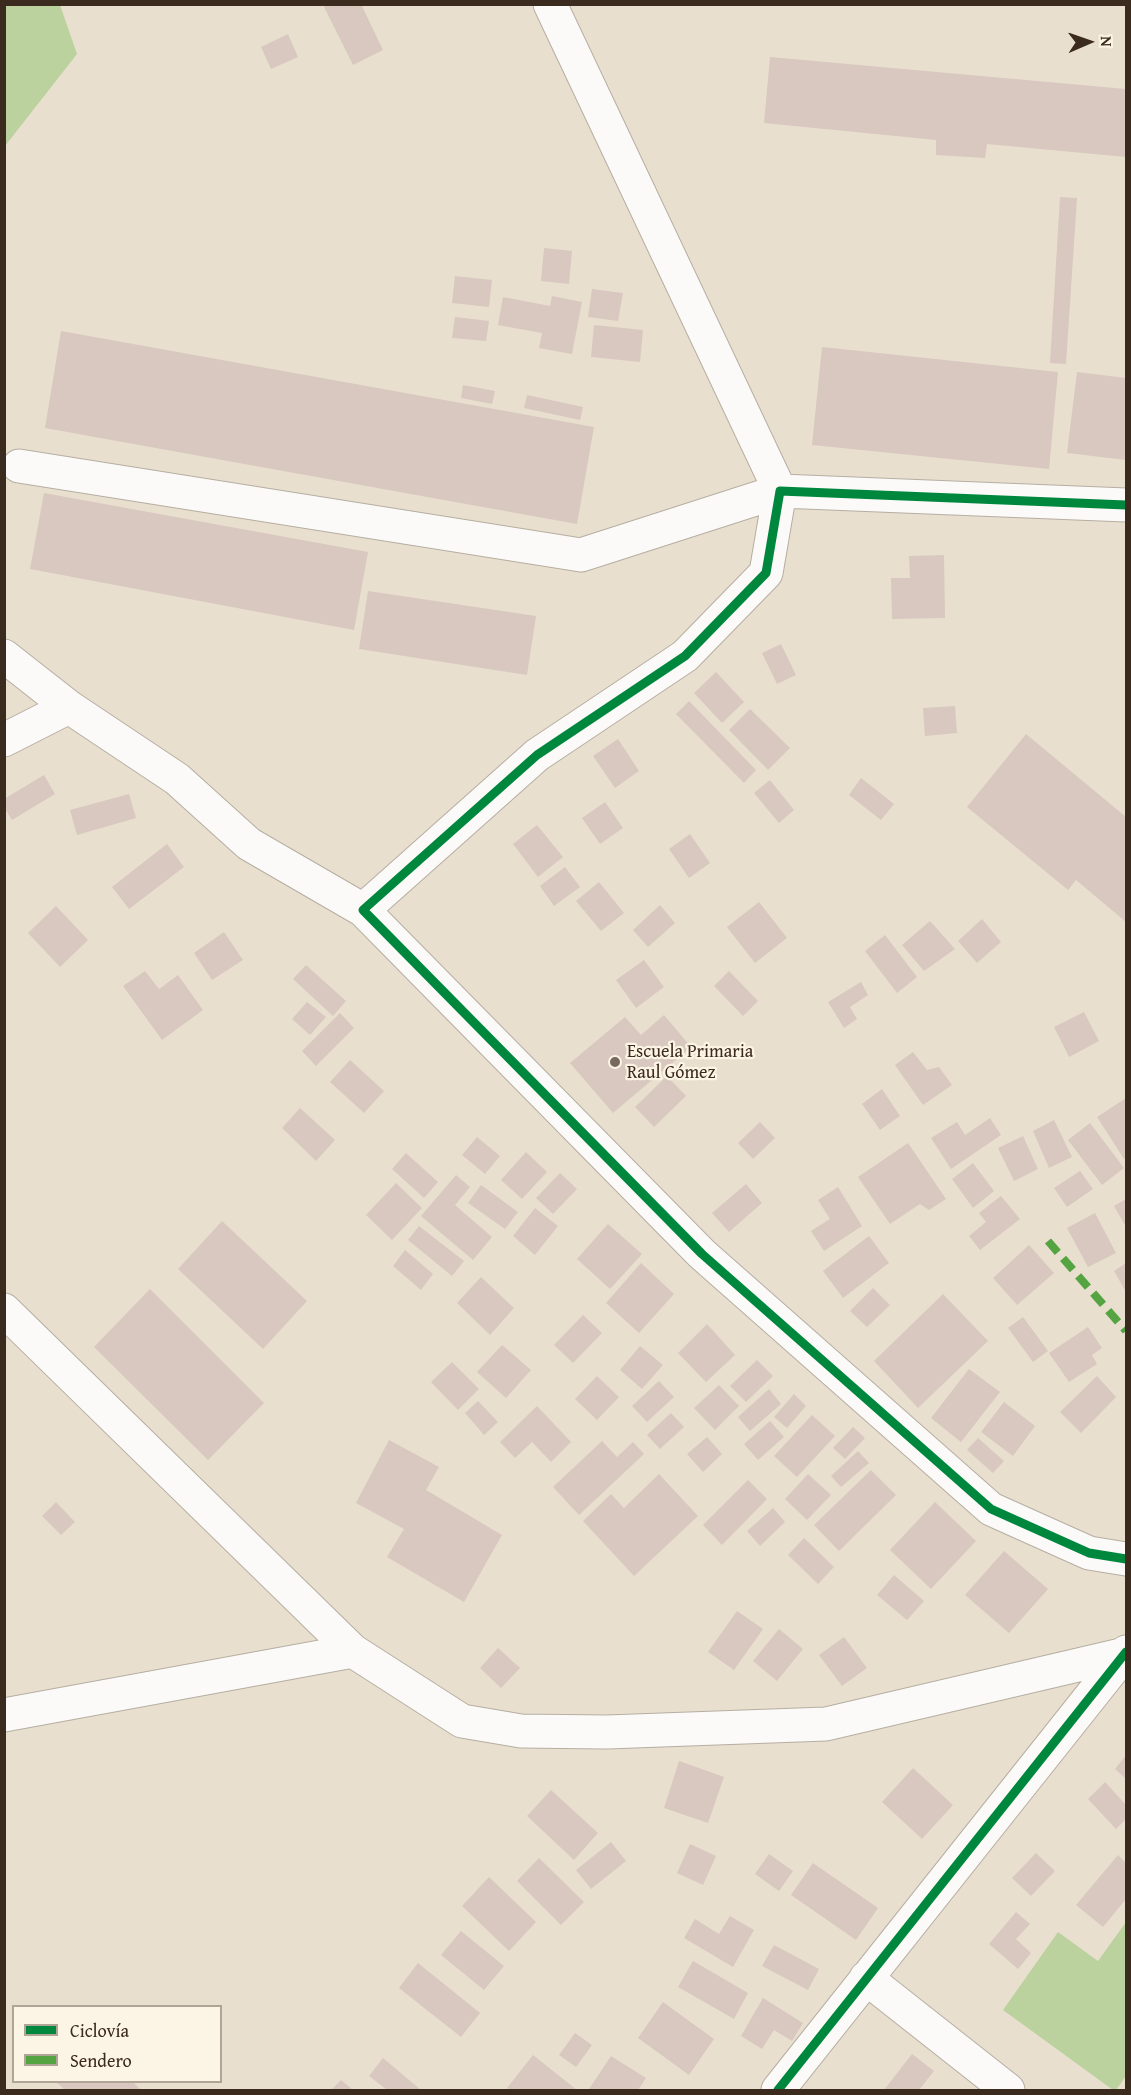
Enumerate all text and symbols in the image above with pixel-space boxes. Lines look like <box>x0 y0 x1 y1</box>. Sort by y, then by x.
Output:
north arrow <box>1059 12 1119 72</box>
text: N <box>1095 36 1119 47</box>
place label: Escuela Primaria Raul Gómez <box>627 1041 753 1084</box>
marker: Escuela Primaria Raul Gómez <box>608 1055 622 1069</box>
legend <box>12 2005 222 2083</box>
text: Ciclovía <box>70 2017 129 2044</box>
text: Sendero <box>70 2047 132 2074</box>

